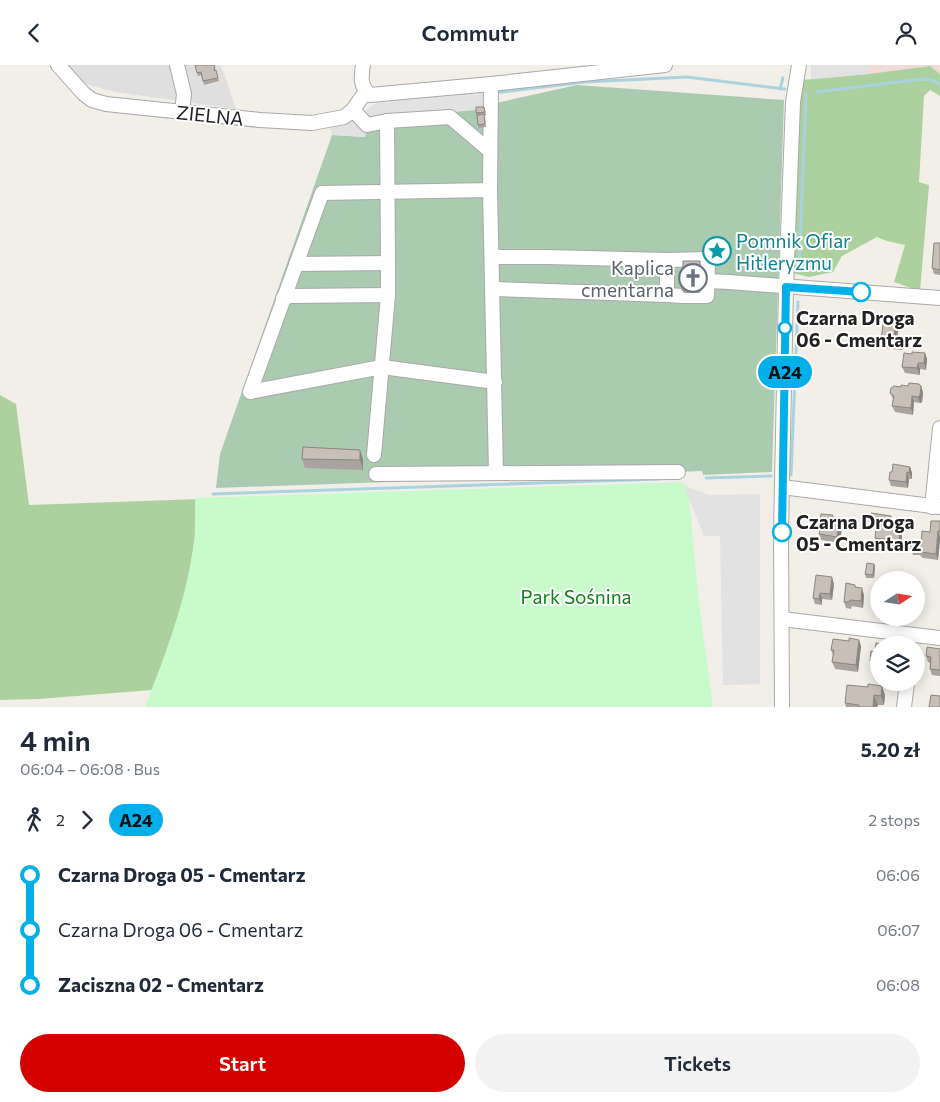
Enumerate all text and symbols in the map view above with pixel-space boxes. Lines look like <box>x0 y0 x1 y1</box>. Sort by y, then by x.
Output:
icon: back <box>20 19 48 47</box>
text: Commutr <box>421 19 519 46</box>
icon: person <box>892 19 920 47</box>
street label: ZIELNA <box>175 100 245 130</box>
place label: Pomnik Ofiar Hitleryzmu <box>736 229 851 274</box>
place icon: Pomnik Ofiar Hitleryzmu <box>702 236 732 266</box>
place label: Kaplica cmentarna <box>581 256 674 301</box>
church icon: Kaplica cmentarna <box>678 263 708 293</box>
unlabelled marker <box>851 282 871 302</box>
place label: Czarna Droga 06 - Cmentarz <box>796 306 922 351</box>
marker: Czarna Droga 06 - Cmentarz <box>778 321 792 335</box>
line badge: A24 <box>756 356 814 388</box>
text: A24 <box>768 361 802 383</box>
place label: Czarna Droga 05 - Cmentarz <box>796 510 921 555</box>
marker: Czarna Droga 05 - Cmentarz <box>772 522 792 542</box>
north arrow <box>870 571 925 626</box>
map controls <box>870 571 925 691</box>
park label: Park Sośnina <box>521 585 631 608</box>
button: layers <box>870 636 925 691</box>
text: 4 min <box>20 723 91 757</box>
text: 5.20 zł <box>861 738 920 761</box>
text: 06:04 – 06:08 · Bus <box>20 759 160 778</box>
icon: walk <box>20 806 48 834</box>
icon: forward <box>73 806 101 834</box>
text: A24 <box>119 809 153 831</box>
text: 2 <box>56 810 65 829</box>
text: 2 stops <box>868 810 920 829</box>
text: Czarna Droga 05 - Cmentarz <box>58 863 305 886</box>
text: 06:06 <box>876 865 920 884</box>
text: Czarna Droga 06 - Cmentarz <box>58 918 303 941</box>
text: 06:07 <box>877 920 920 939</box>
text: Zaciszna 02 - Cmentarz <box>58 973 264 996</box>
text: 06:08 <box>876 975 920 994</box>
button: Start <box>20 1034 465 1092</box>
button: Tickets <box>475 1034 920 1092</box>

